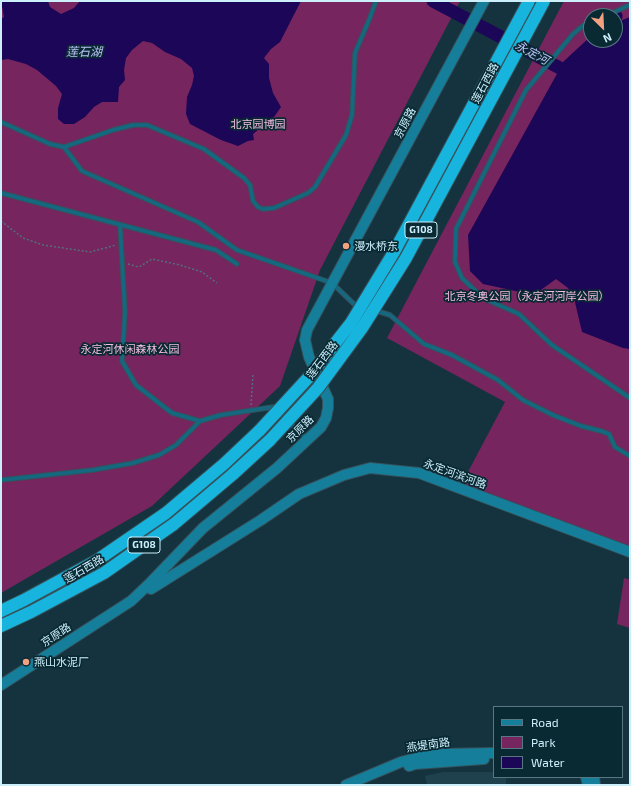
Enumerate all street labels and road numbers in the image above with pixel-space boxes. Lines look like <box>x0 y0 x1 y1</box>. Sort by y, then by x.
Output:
street label: 莲石西路 <box>469 60 501 106</box>
street label: 京原路 <box>391 105 419 141</box>
road number: G108 <box>405 222 437 238</box>
street label: 莲石西路 <box>303 338 341 382</box>
street label: 京原路 <box>284 413 316 445</box>
street label: 永定河滨河路 <box>422 457 488 491</box>
road number: G108 <box>128 537 160 553</box>
street label: 莲石西路 <box>62 552 106 586</box>
street label: 京原路 <box>39 620 73 650</box>
street label: 燕堤南路 <box>405 735 451 755</box>

